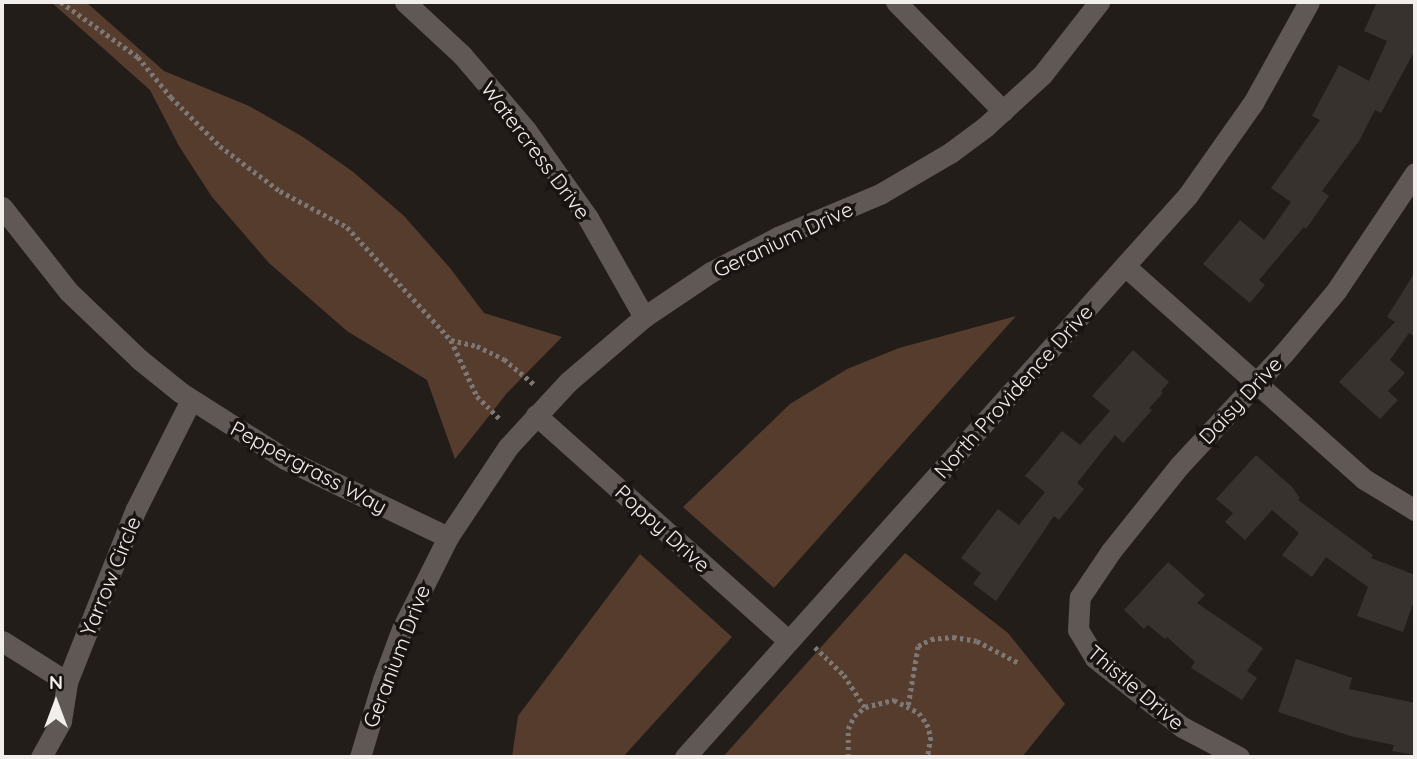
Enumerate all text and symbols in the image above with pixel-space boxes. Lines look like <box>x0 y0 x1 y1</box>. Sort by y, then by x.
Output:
street label: Watercress Drive <box>476 76 596 224</box>
street label: Geranium Drive <box>709 196 857 282</box>
street label: North Providence Drive <box>928 299 1098 483</box>
street label: Daisy Drive <box>1193 351 1287 449</box>
street label: Peppergrass Way <box>227 415 391 519</box>
street label: Poppy Drive <box>610 479 716 577</box>
street label: Yarrow Circle <box>75 512 145 640</box>
street label: Geranium Drive <box>357 581 435 731</box>
street label: Thistle Drive <box>1082 639 1190 735</box>
north arrow <box>21 668 91 738</box>
text: N <box>49 670 63 694</box>

